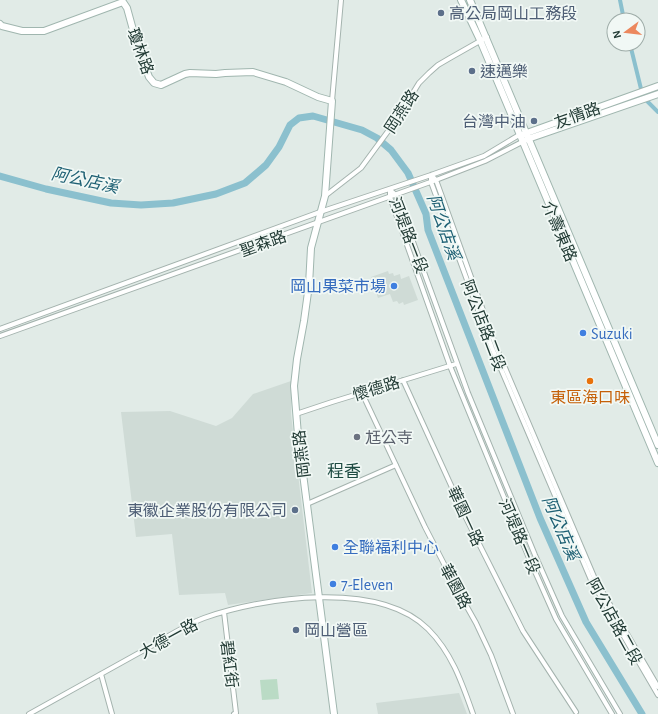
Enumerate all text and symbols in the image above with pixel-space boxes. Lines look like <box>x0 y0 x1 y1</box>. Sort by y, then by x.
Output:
place label: 高公局岡山工務段 <box>449 5 577 22</box>
marker: 高公局岡山工務段 <box>436 8 446 18</box>
north arrow <box>606 12 646 52</box>
street label: 瓊林路 <box>124 26 157 77</box>
text: N <box>611 29 623 40</box>
place label: 速邁樂 <box>480 63 528 80</box>
marker: 速邁樂 <box>467 66 477 76</box>
street label: 岡燕路 <box>381 87 422 136</box>
street label: 友情路 <box>552 99 603 132</box>
place label: 台灣中油 <box>462 113 526 130</box>
marker: 台灣中油 <box>529 116 539 126</box>
water label: 阿公店溪 <box>50 164 122 196</box>
water label: 阿公店溪 <box>424 192 464 264</box>
street label: 河堤路一段 <box>386 195 431 276</box>
street label: 介壽東路 <box>539 198 580 264</box>
street label: 聖森路 <box>238 227 289 260</box>
street label: 阿公店路二段 <box>458 277 509 373</box>
place label: 岡山果菜市場 <box>290 278 386 295</box>
marker: 岡山果菜市場 <box>389 281 399 291</box>
place label: Suzuki <box>591 326 633 342</box>
marker: Suzuki <box>578 328 588 338</box>
street label: 懷德路 <box>351 373 402 404</box>
marker: 東區海口味 <box>585 376 595 386</box>
place label: 東區海口味 <box>550 389 630 406</box>
street label: 岡燕路 <box>290 429 313 479</box>
place label: 尪公寺 <box>365 430 413 446</box>
marker: 尪公寺 <box>352 432 362 442</box>
district label: 程香 <box>327 462 361 480</box>
street label: 華園一路 <box>444 484 487 549</box>
water label: 阿公店溪 <box>539 493 583 565</box>
street label: 河堤路一段 <box>496 496 543 576</box>
place label: 東徽企業股份有限公司 <box>127 502 287 519</box>
marker: 東徽企業股份有限公司 <box>290 505 300 515</box>
place label: 全聯福利中心 <box>343 539 439 556</box>
marker: 全聯福利中心 <box>330 542 340 552</box>
street label: 華園路 <box>437 561 474 611</box>
street label: 阿公店路二段 <box>584 575 645 667</box>
place label: 7-Eleven <box>341 577 393 593</box>
marker: 7-Eleven <box>328 579 338 589</box>
street label: 大德一路 <box>136 615 200 661</box>
place label: 岡山營區 <box>304 623 368 639</box>
marker: 岡山營區 <box>291 625 301 635</box>
street label: 碧紅街 <box>218 639 241 689</box>

